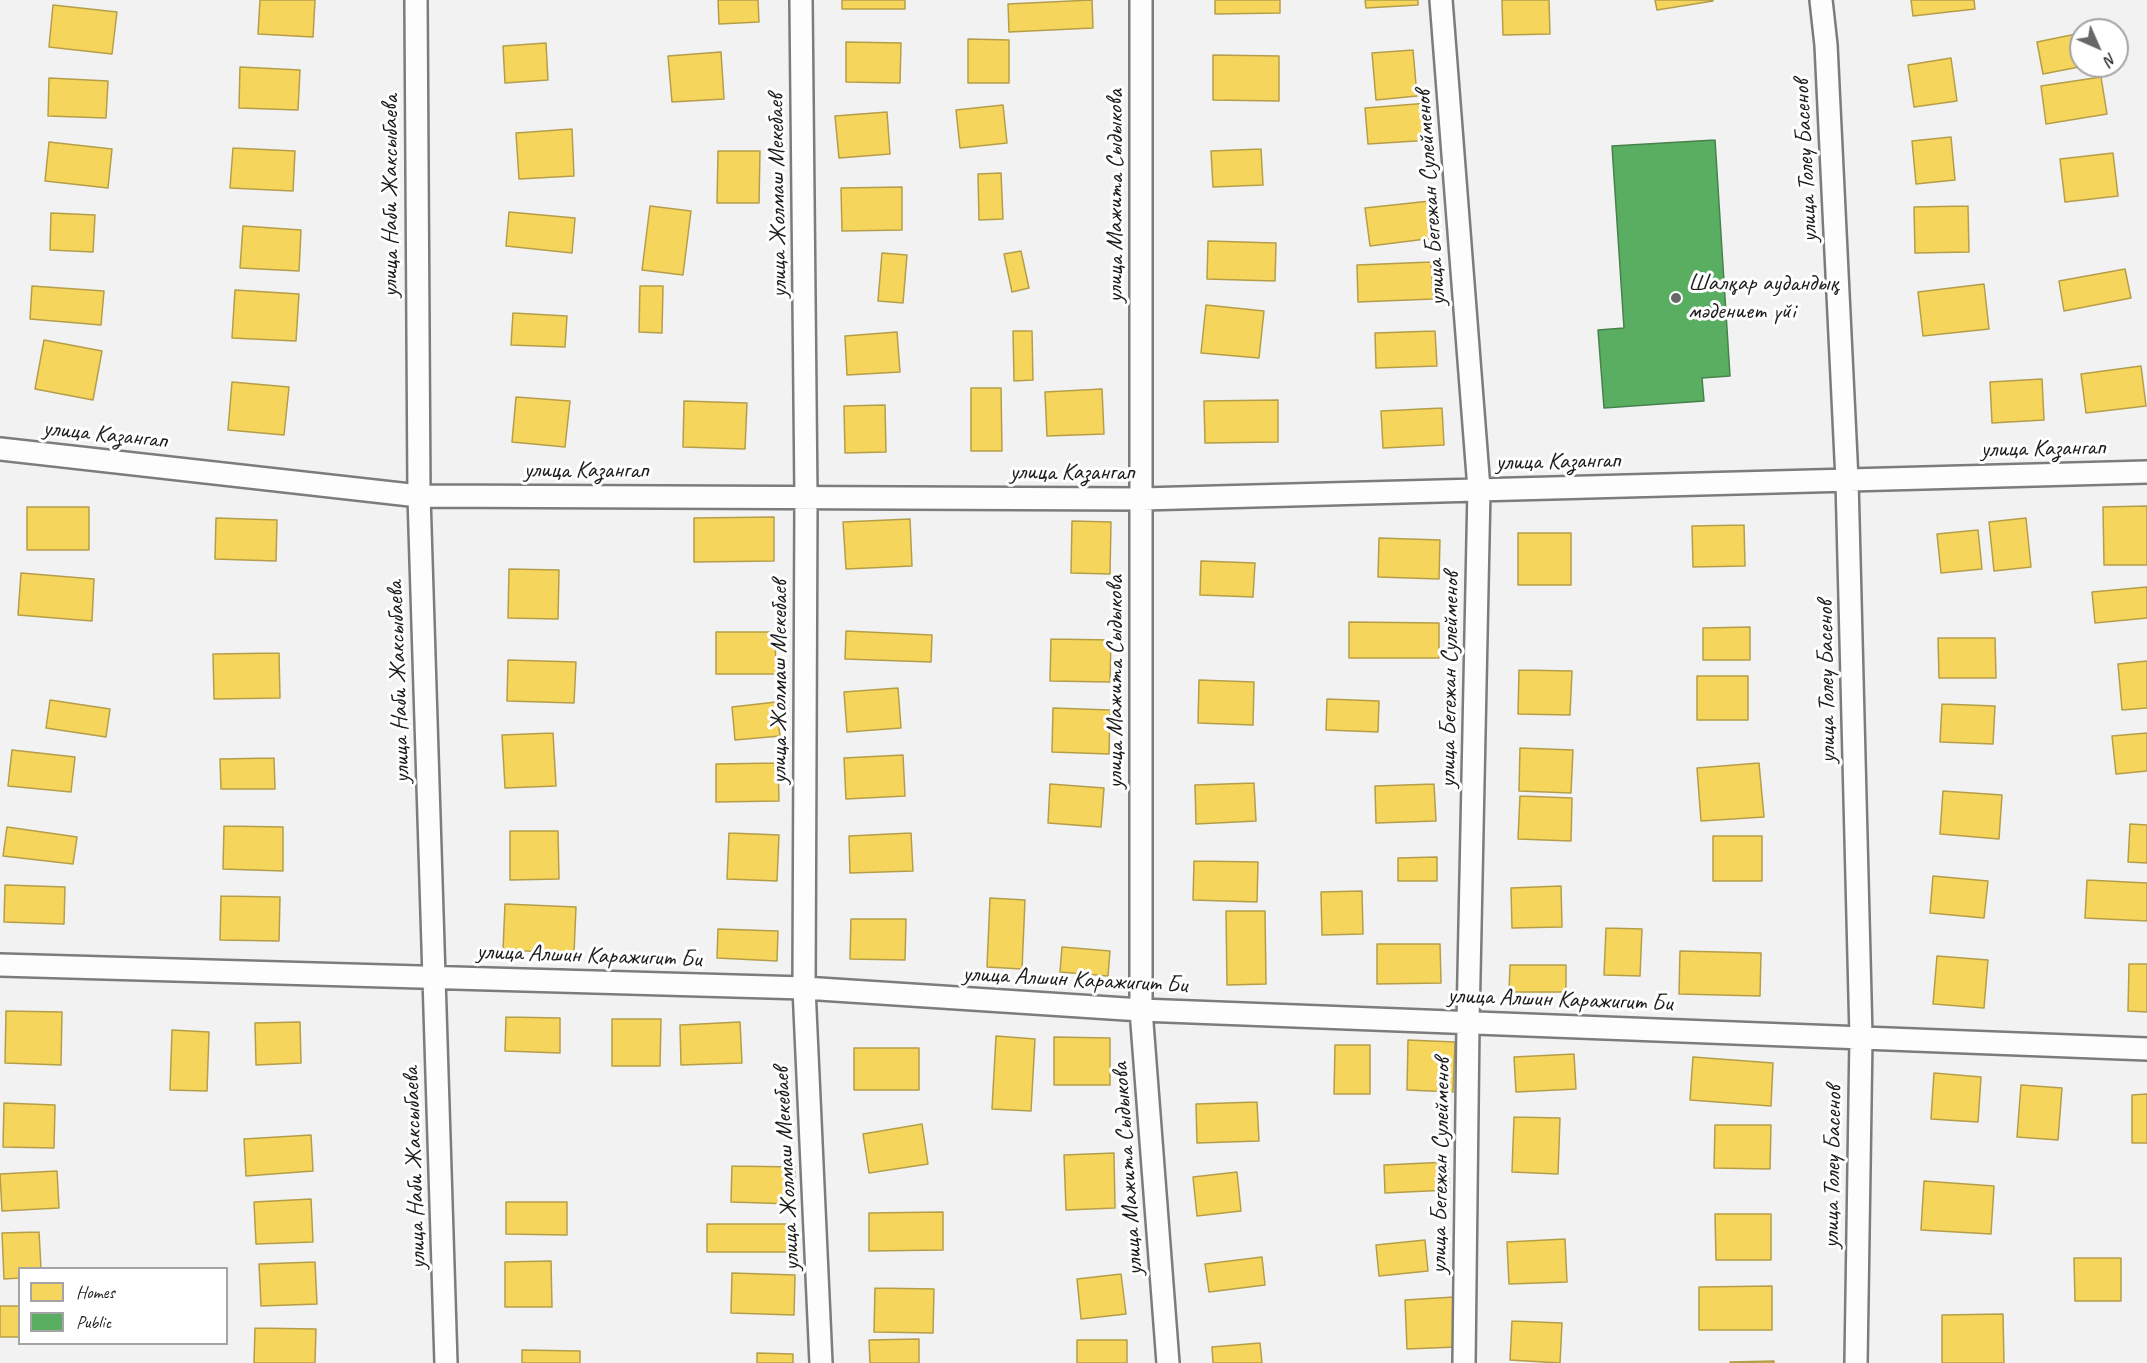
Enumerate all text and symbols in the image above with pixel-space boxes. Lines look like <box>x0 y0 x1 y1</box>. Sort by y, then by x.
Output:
north arrow <box>2069 18 2129 78</box>
text: N <box>2100 49 2121 70</box>
street label: улица Толеу Басенов <box>1787 79 1825 243</box>
street label: улица Мажита Сыдыкова <box>1102 89 1130 303</box>
street label: улица Бегежан Сулейменов <box>1409 89 1453 307</box>
street label: улица Жолмаш Мекебаев <box>762 94 794 298</box>
street label: улица Наби Жаксыбаева <box>377 95 405 297</box>
place label: Шалқар аудандық мәдениет үйі <box>1688 270 1839 326</box>
marker: Шалқар аудандық мәдениет үйі <box>1669 291 1683 305</box>
street label: улица Казангап <box>41 414 169 456</box>
street label: улица Казангап <box>1980 434 2106 464</box>
street label: улица Казангап <box>1495 447 1621 477</box>
street label: улица Казангап <box>524 457 648 485</box>
street label: улица Казангап <box>1010 459 1134 487</box>
street label: улица Бегежан Сулейменов <box>1434 572 1466 788</box>
street label: улица Мажита Сыдыкова <box>1102 575 1130 789</box>
street label: улица Наби Жаксыбаева <box>381 580 417 784</box>
street label: улица Жолмаш Мекебаев <box>766 580 794 784</box>
street label: улица Толеу Басенов <box>1811 600 1843 764</box>
street label: улица Алшин Каражигит Би <box>476 938 702 974</box>
street label: улица Алшин Каражигит Би <box>962 960 1188 1000</box>
street label: улица Алшин Каражигит Би <box>1447 982 1673 1018</box>
street label: улица Бегежан Сулейменов <box>1425 1058 1457 1274</box>
street label: улица Мажита Сыдыкова <box>1106 1062 1150 1276</box>
street label: улица Наби Жаксыбаева <box>397 1066 433 1270</box>
street label: улица Жолмаш Мекебаев <box>767 1066 807 1272</box>
street label: улица Толеу Басенов <box>1817 1085 1849 1249</box>
legend <box>18 1267 228 1345</box>
text: Homes <box>76 1281 115 1303</box>
text: Public <box>76 1311 111 1333</box>

